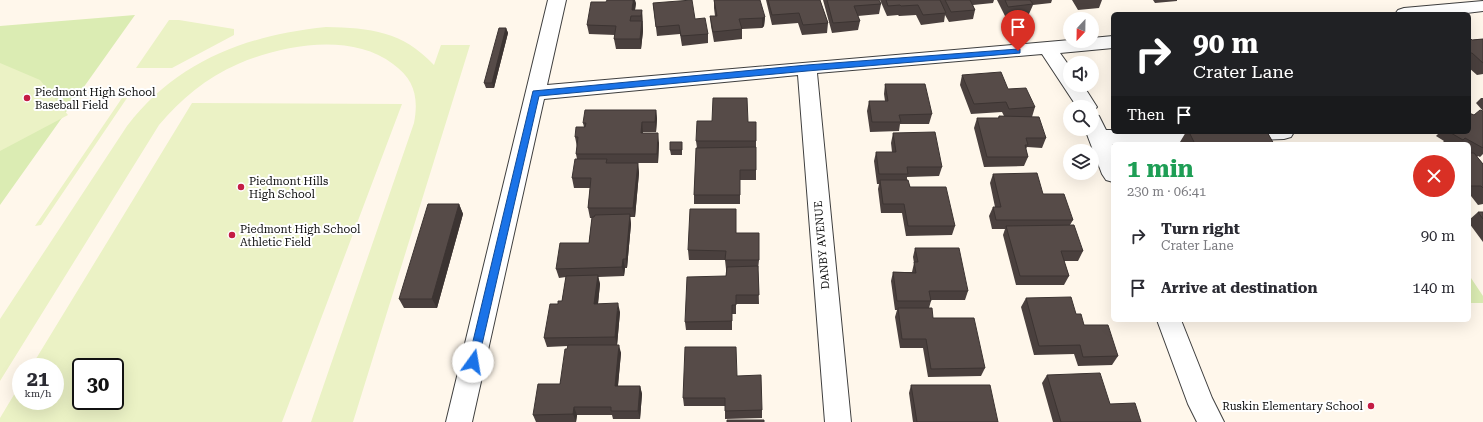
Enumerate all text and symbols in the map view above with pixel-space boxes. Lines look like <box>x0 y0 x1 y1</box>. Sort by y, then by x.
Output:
pin <box>1001 10 1035 51</box>
north arrow <box>1063 12 1099 48</box>
map controls <box>1063 12 1099 180</box>
icon: arrive <box>1007 16 1029 38</box>
text: 90 m <box>1193 27 1258 60</box>
icon: right <box>1127 28 1179 80</box>
button: sound <box>1063 56 1099 92</box>
text: Crater Lane <box>1193 61 1294 82</box>
place label: Piedmont High School Baseball Field <box>35 86 156 112</box>
marker: Piedmont High School Baseball Field <box>22 93 32 103</box>
button: search <box>1063 100 1099 136</box>
icon: arrive <box>1173 104 1195 126</box>
text: Then <box>1127 106 1165 124</box>
button: layers <box>1063 144 1099 180</box>
text: 1 min <box>1127 155 1194 183</box>
button: close <box>1413 155 1455 197</box>
place label: Piedmont Hills High School <box>249 175 328 201</box>
marker: Piedmont Hills High School <box>236 182 246 192</box>
text: 230 m · 06:41 <box>1127 184 1206 199</box>
street label: DANBY AVENUE <box>812 200 832 290</box>
text: Turn right <box>1161 220 1240 238</box>
place label: Piedmont High School Athletic Field <box>240 223 361 249</box>
icon: right <box>1127 225 1149 247</box>
text: 90 m <box>1421 227 1455 245</box>
marker: Piedmont High School Athletic Field <box>227 230 237 240</box>
text: Crater Lane <box>1161 238 1234 253</box>
icon: arrive <box>1127 277 1149 299</box>
text: Arrive at destination <box>1161 279 1317 297</box>
text: 140 m <box>1412 279 1455 297</box>
position arrow <box>452 341 494 383</box>
speed limit sign: 30 <box>72 358 124 410</box>
text: 21 <box>27 367 49 391</box>
text: km/h <box>25 388 51 399</box>
place label: Ruskin Elementary School <box>1222 400 1364 413</box>
marker: Ruskin Elementary School <box>1366 401 1376 411</box>

